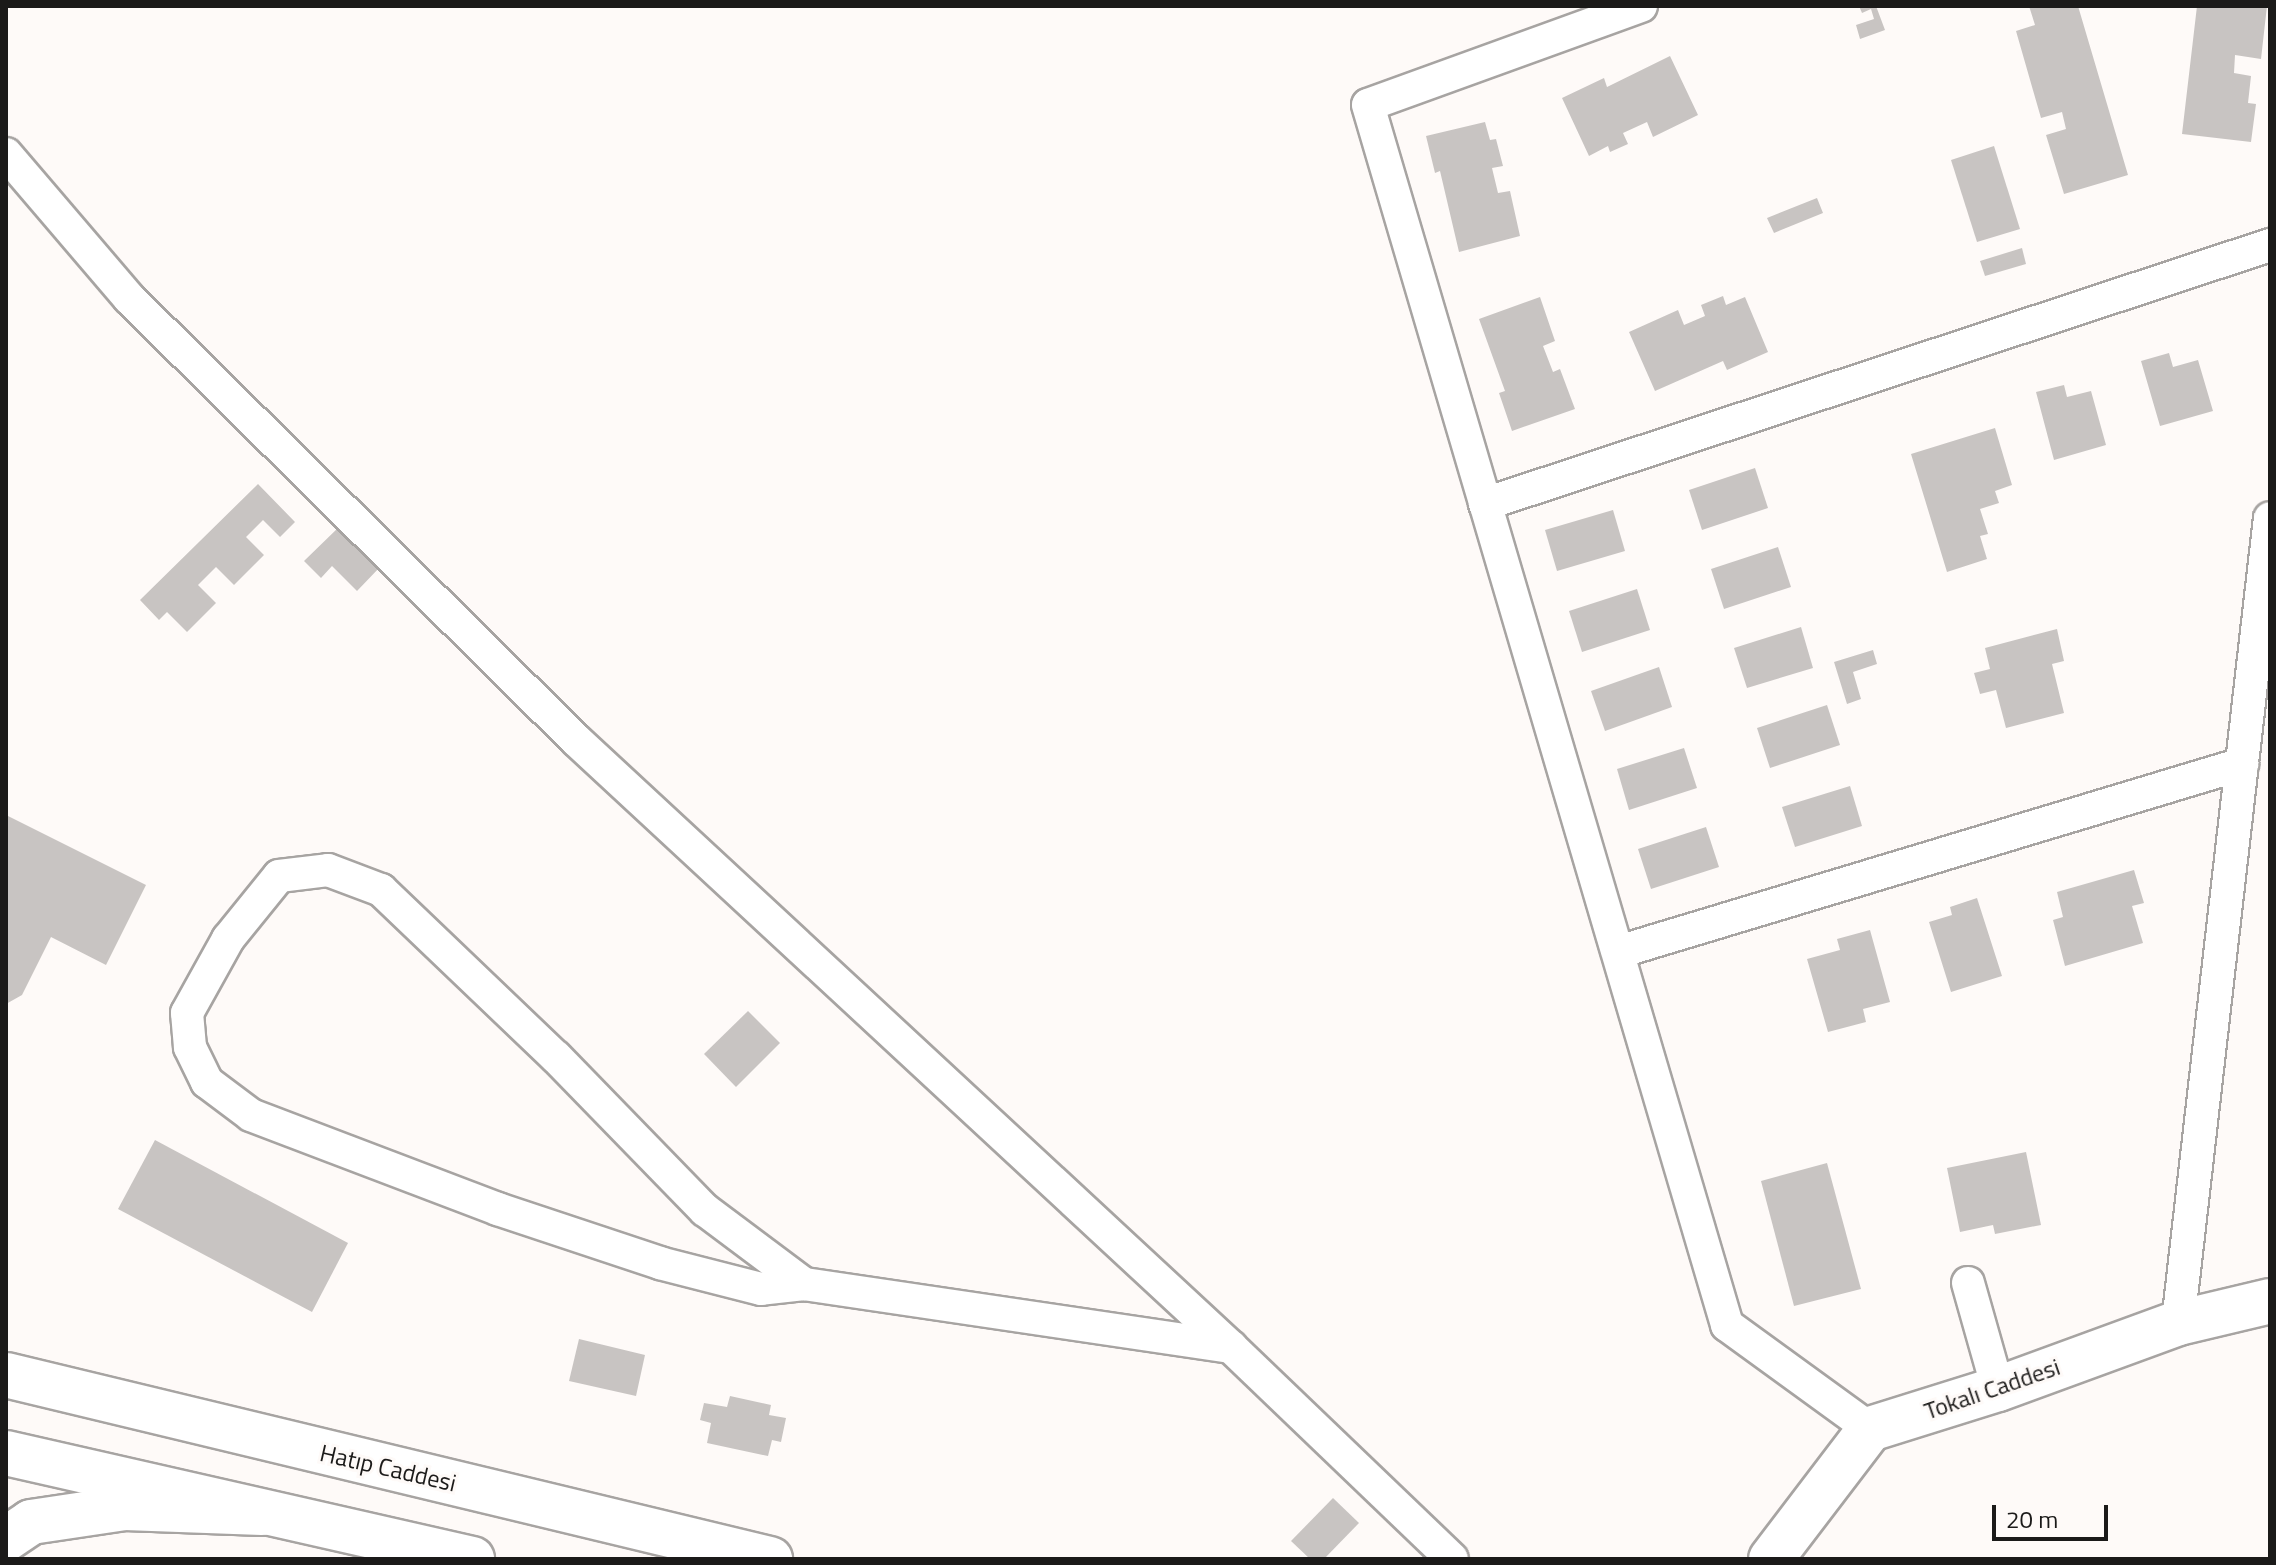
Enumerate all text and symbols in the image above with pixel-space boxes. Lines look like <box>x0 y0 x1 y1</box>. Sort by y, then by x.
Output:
street label: Tokalı Caddesi <box>1920 1352 2064 1426</box>
street label: Hatıp Caddesi <box>317 1438 459 1498</box>
scale bar <box>1996 1489 2112 1539</box>
text: 20 m <box>2006 1501 2058 1537</box>

